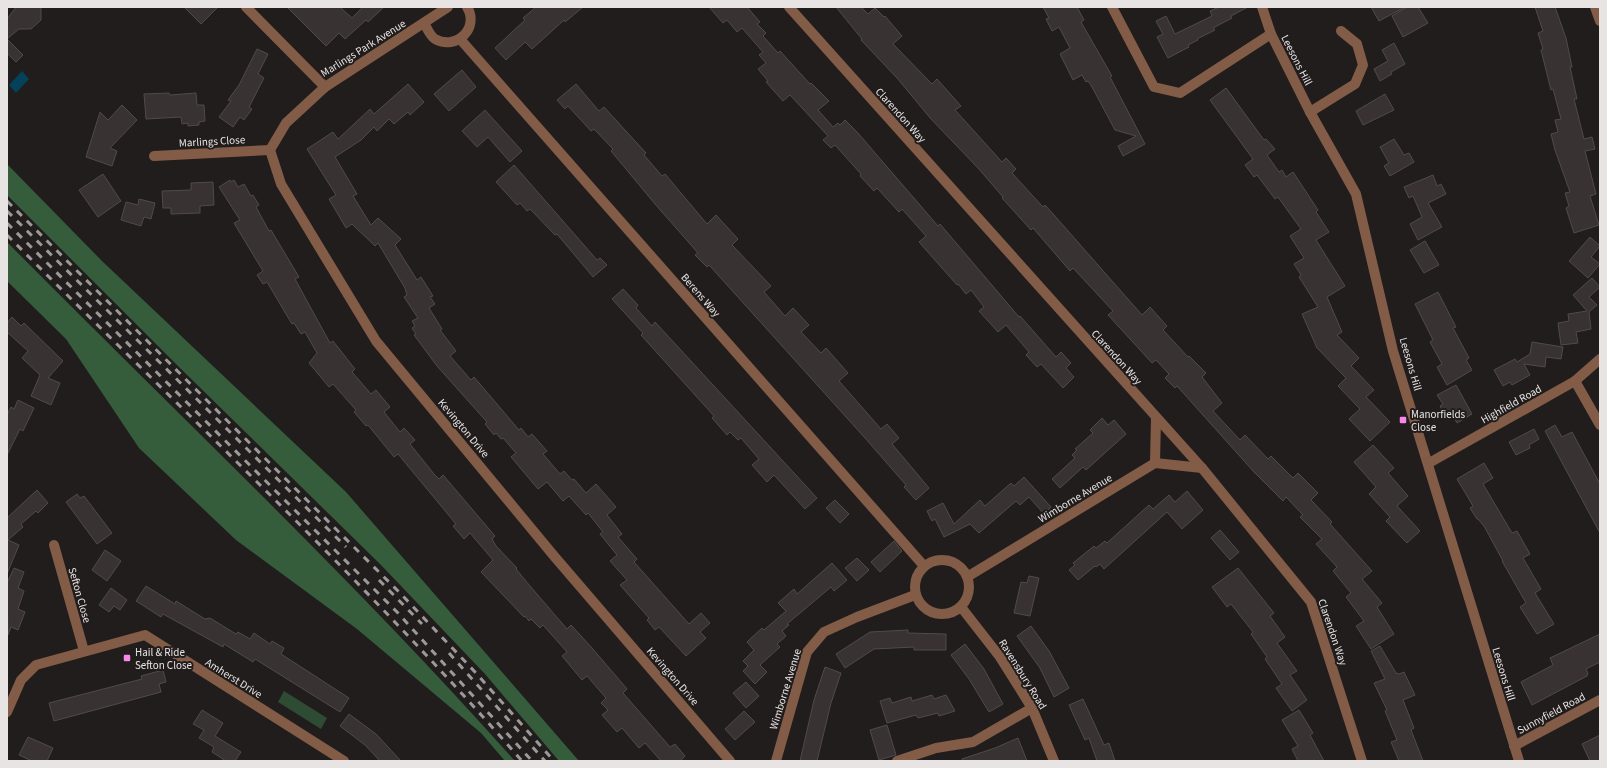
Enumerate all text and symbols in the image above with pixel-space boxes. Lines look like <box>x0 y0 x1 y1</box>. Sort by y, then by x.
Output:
street label: Marlings Park Avenue <box>318 16 409 81</box>
street label: Leesons Hill <box>1277 32 1316 88</box>
street label: Clarendon Way <box>872 85 929 146</box>
street label: Marlings Close <box>179 132 246 151</box>
street label: Berens Way <box>678 270 724 320</box>
street label: Clarendon Way <box>1088 327 1145 388</box>
street label: Leesons Hill <box>1396 336 1425 393</box>
street label: Highfield Road <box>1478 382 1544 427</box>
street label: Kevington Drive <box>434 396 493 461</box>
place label: Manorfields Close <box>1411 407 1466 435</box>
marker: Manorfields Close <box>1398 415 1408 425</box>
street label: Wimborne Avenue <box>1035 470 1116 526</box>
street label: Sefton Close <box>64 566 95 625</box>
street label: Clarendon Way <box>1314 597 1351 667</box>
street label: Ravensbury Road <box>995 636 1050 712</box>
street label: Kevington Drive <box>643 644 703 709</box>
place label: Hail & Ride Sefton Close <box>135 645 193 673</box>
street label: Wimborne Avenue <box>766 646 805 731</box>
street label: Leesons Hill <box>1488 646 1519 703</box>
marker: Hail & Ride Sefton Close <box>122 653 132 663</box>
street label: Amherst Drive <box>202 655 265 702</box>
street label: Sunnyfield Road <box>1515 689 1588 738</box>

